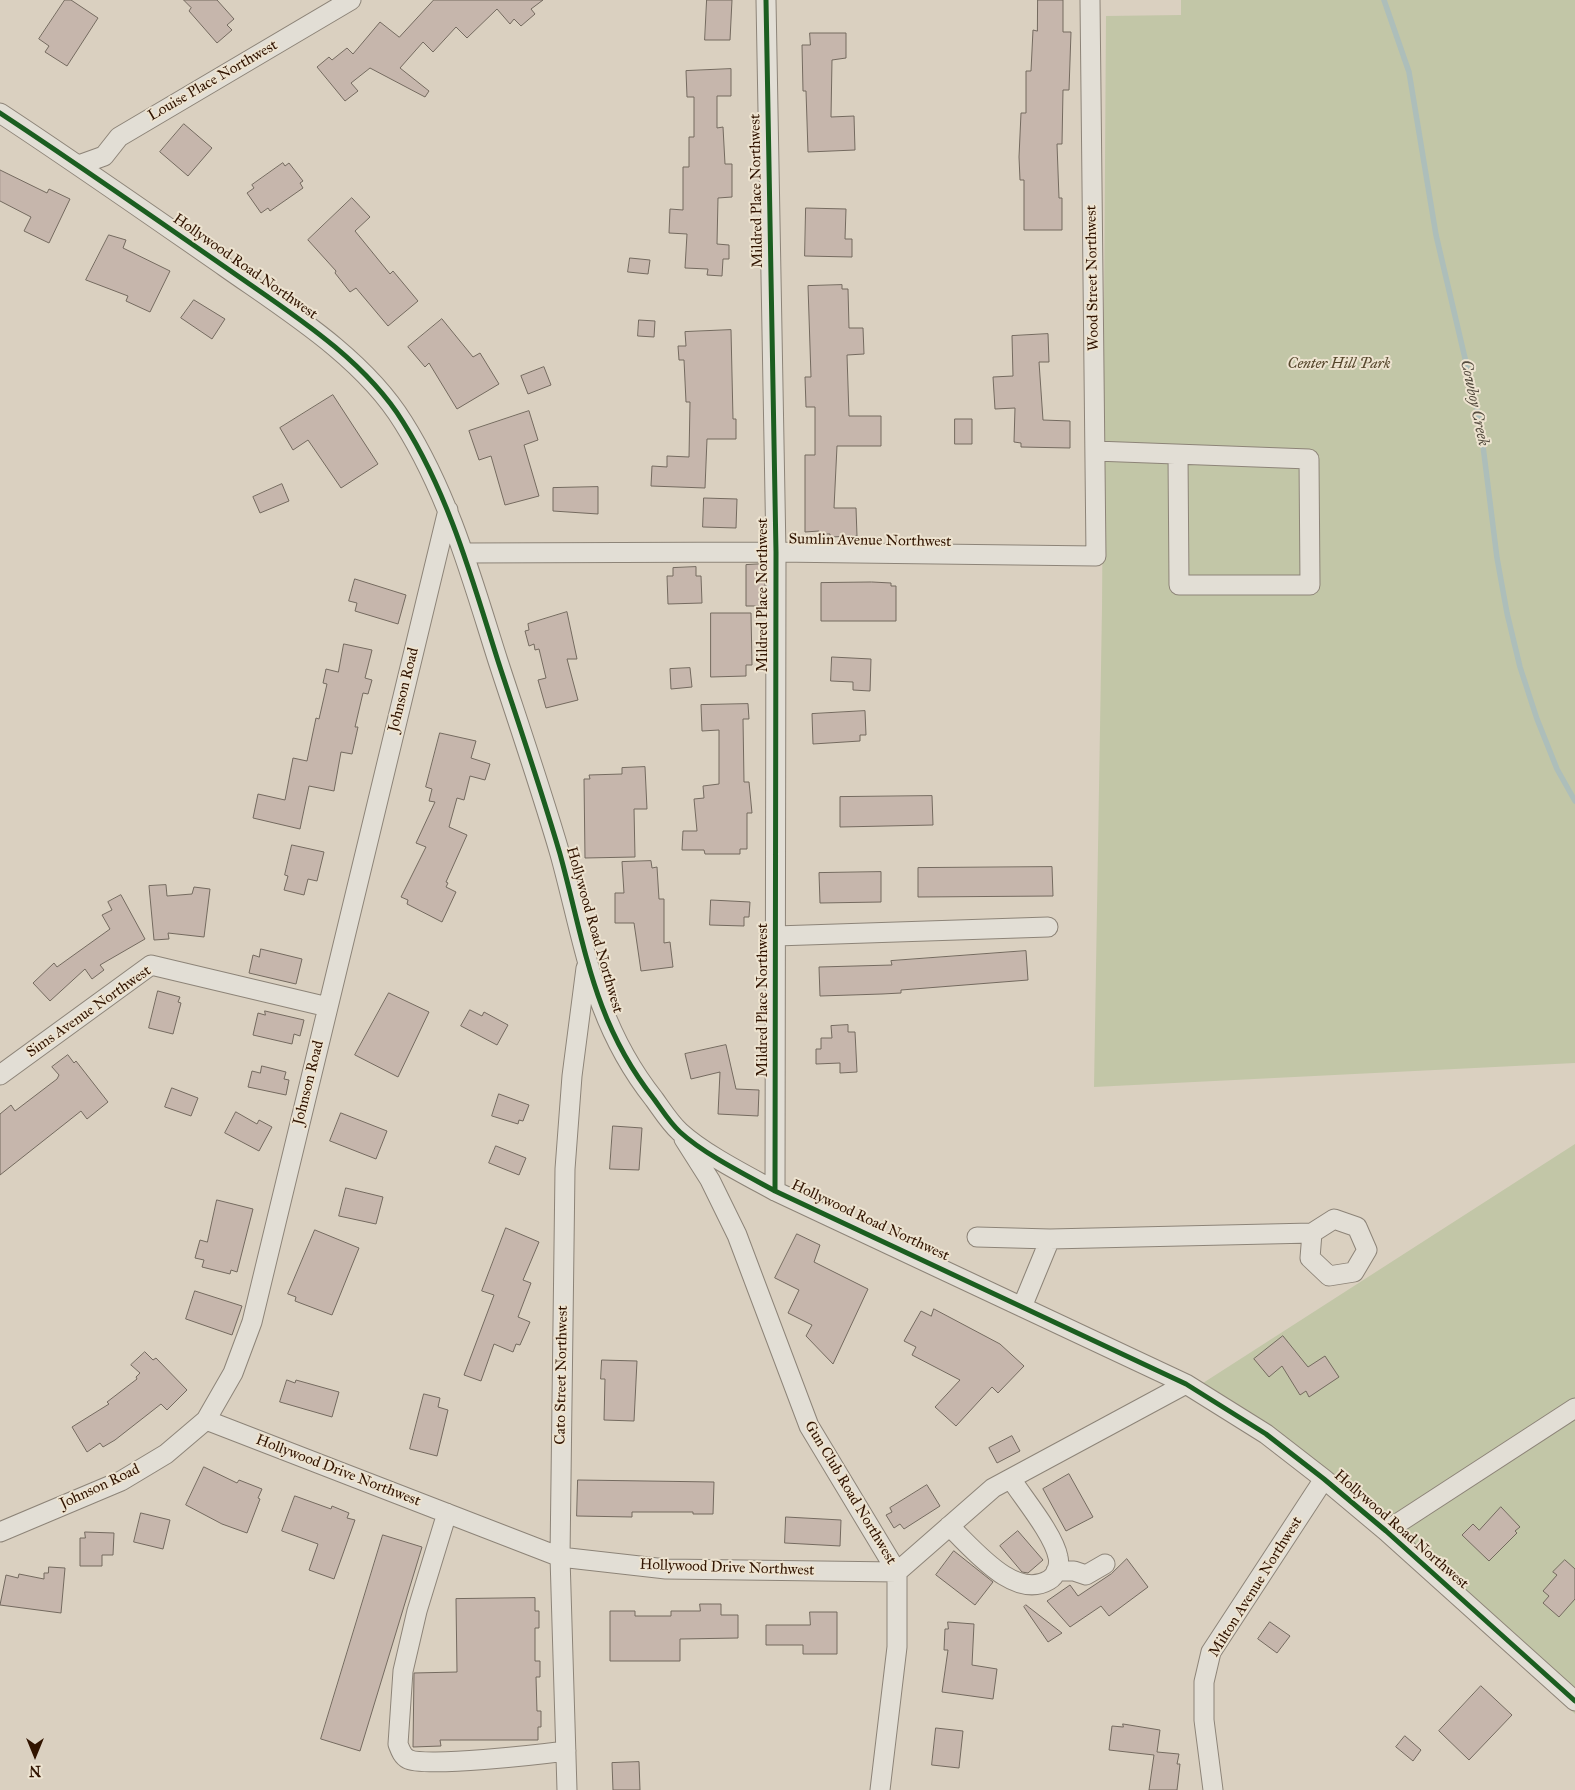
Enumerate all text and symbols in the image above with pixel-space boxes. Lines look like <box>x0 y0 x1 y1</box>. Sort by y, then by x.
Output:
street label: Louise Place Northwest <box>145 37 281 125</box>
street label: Mildred Place Northwest <box>747 114 767 268</box>
street label: Wood Street Northwest <box>1083 205 1103 351</box>
street label: Hollywood Road Northwest <box>169 210 321 324</box>
park label: Center Hill Park <box>1287 355 1391 373</box>
water label: Cowboy Creek <box>1455 358 1493 448</box>
street label: Mildred Place Northwest <box>754 518 772 672</box>
street label: Sumlin Avenue Northwest <box>788 531 952 551</box>
street label: Johnson Road <box>385 646 423 734</box>
street label: Hollywood Road Northwest <box>562 845 626 1015</box>
street label: Mildred Place Northwest <box>754 923 772 1077</box>
street label: Sims Avenue Northwest <box>23 962 155 1062</box>
street label: Johnson Road <box>290 1039 328 1127</box>
street label: Hollywood Road Northwest <box>788 1176 952 1266</box>
street label: Cato Street Northwest <box>552 1305 572 1445</box>
street label: Gun Club Road Northwest <box>800 1418 900 1568</box>
street label: Hollywood Drive Northwest <box>253 1431 423 1511</box>
street label: Johnson Road <box>57 1461 143 1513</box>
street label: Hollywood Road Northwest <box>1330 1467 1472 1593</box>
street label: Milton Avenue Northwest <box>1205 1513 1307 1661</box>
street label: Hollywood Drive Northwest <box>639 1556 815 1580</box>
north arrow <box>10 1730 60 1780</box>
text: N <box>29 1762 41 1779</box>

